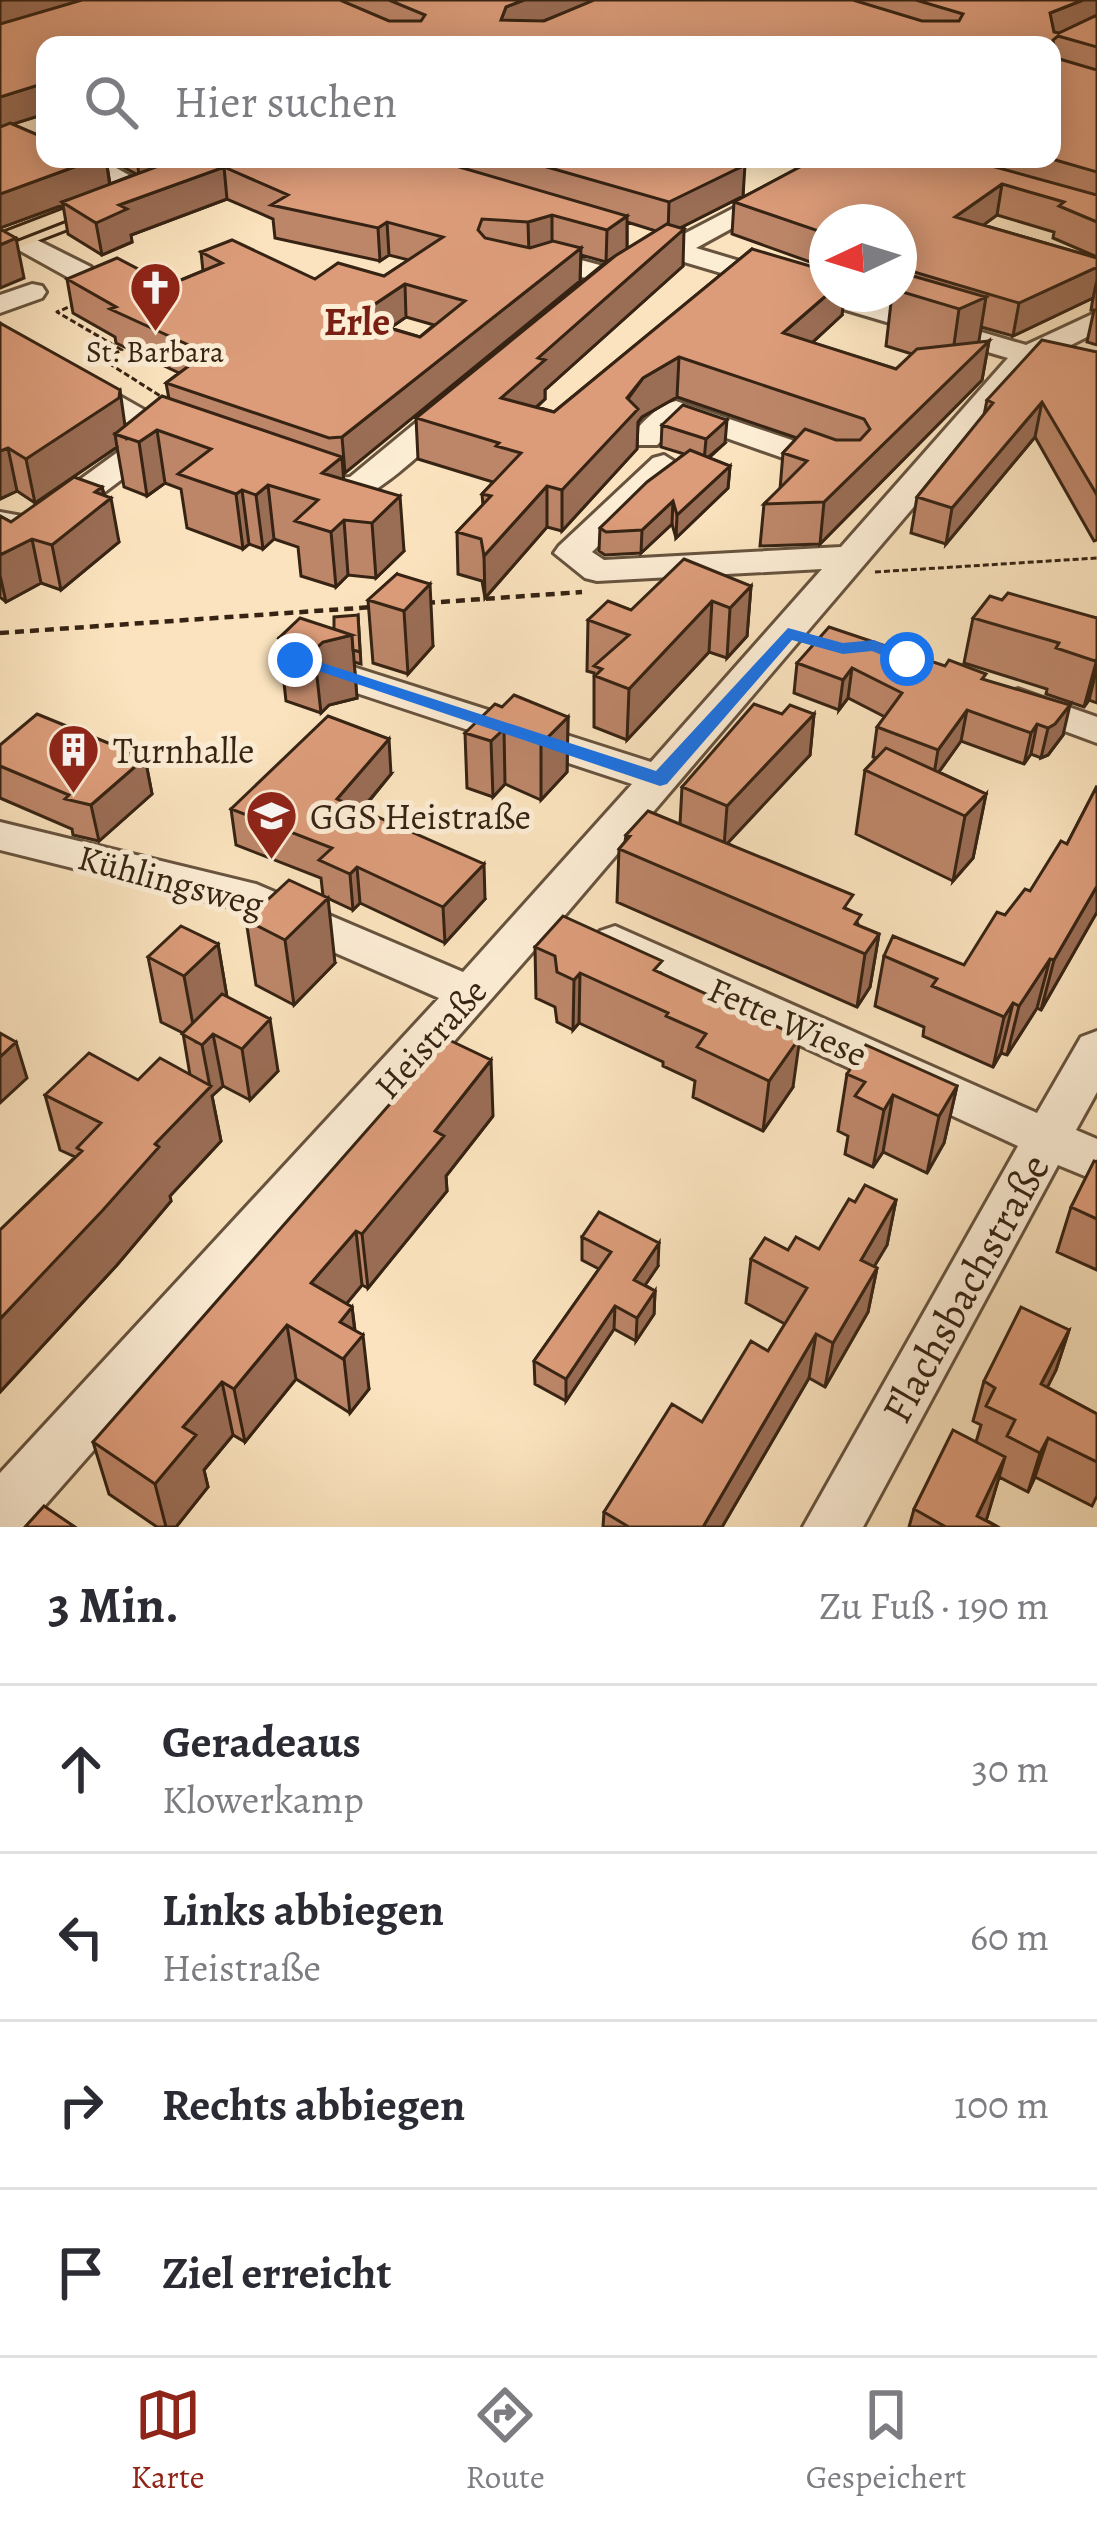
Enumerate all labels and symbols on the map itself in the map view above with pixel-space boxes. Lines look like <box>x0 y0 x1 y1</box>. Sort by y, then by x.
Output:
north arrow <box>809 204 917 312</box>
church icon: St. Barbara <box>127 259 183 333</box>
district label: Erle <box>324 295 390 348</box>
place label: St. Barbara <box>86 332 224 372</box>
route start <box>880 632 934 686</box>
route end <box>268 633 322 687</box>
building icon: Turnhalle <box>46 722 102 796</box>
place label: Turnhalle <box>113 726 254 775</box>
school or university icon: GGS Heistraße <box>243 788 299 862</box>
place label: GGS Heistraße <box>310 792 531 841</box>
street label: Kühlingsweg <box>73 832 269 929</box>
street label: Fette Wiese <box>701 965 875 1078</box>
street label: Heistraße <box>363 967 498 1109</box>
street label: Flachsbachstraße <box>868 1144 1063 1433</box>

